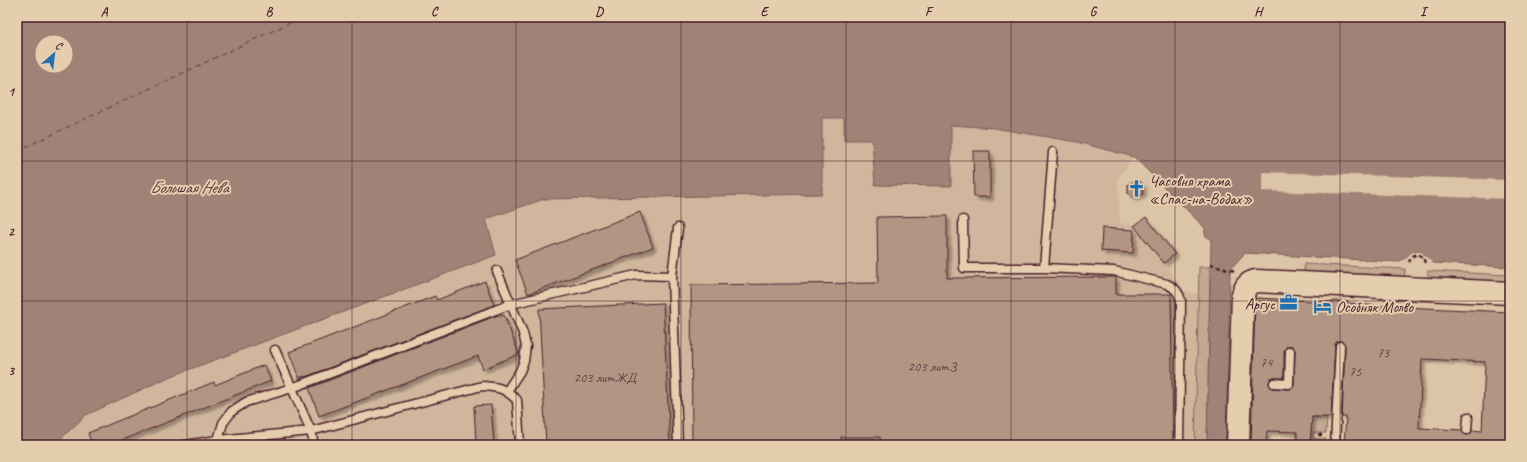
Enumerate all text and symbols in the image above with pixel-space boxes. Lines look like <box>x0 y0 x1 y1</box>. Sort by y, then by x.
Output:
text: A <box>101 4 109 20</box>
text: B <box>266 4 274 20</box>
text: C <box>431 4 439 20</box>
text: D <box>595 4 604 20</box>
text: E <box>761 4 770 20</box>
text: F <box>925 4 934 20</box>
text: G <box>1090 4 1098 20</box>
text: H <box>1254 4 1264 20</box>
text: I <box>1420 4 1429 20</box>
north arrow <box>34 34 74 74</box>
text: С <box>53 38 66 53</box>
text: 1 <box>8 84 16 100</box>
place label: Часовня храма «Спас-на-Водах» <box>1149 171 1253 209</box>
water label: Большая Нева <box>150 177 230 198</box>
church icon: Часовня храма «Спас-на-Водах» <box>1126 179 1146 199</box>
text: 2 <box>8 224 15 240</box>
office icon: Аргус <box>1278 293 1298 313</box>
place label: Аргус <box>1245 294 1276 314</box>
hotel icon: Особняк Молво <box>1313 296 1333 316</box>
place label: Особняк Молво <box>1336 297 1414 317</box>
house number: 73 <box>1377 344 1391 361</box>
house number: 74 <box>1260 354 1274 371</box>
house number: 203 литЗ <box>908 358 958 375</box>
text: 3 <box>8 363 15 379</box>
house number: 75 <box>1349 363 1362 380</box>
house number: 203 литЖД <box>574 369 637 386</box>

